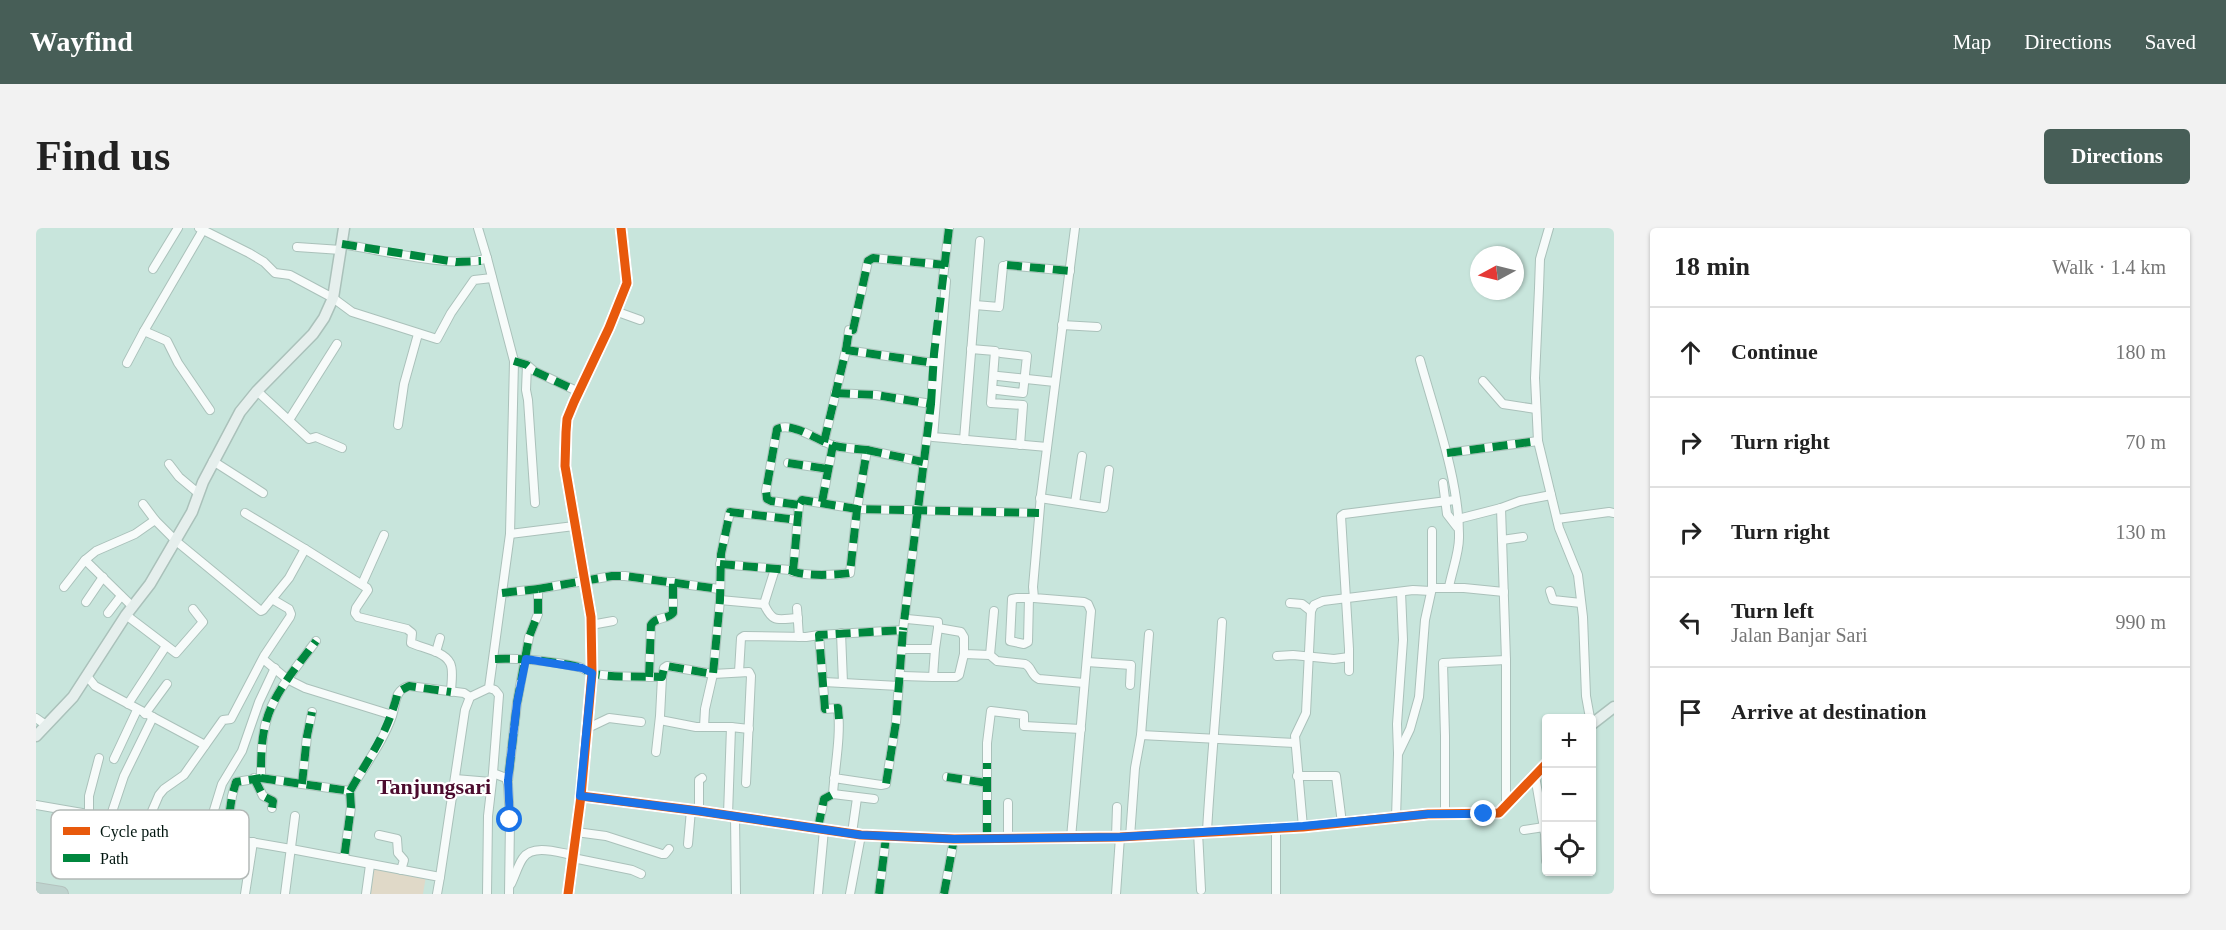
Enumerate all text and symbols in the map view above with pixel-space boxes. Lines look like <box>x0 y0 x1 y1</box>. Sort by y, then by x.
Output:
text: Wayfind <box>30 26 133 57</box>
text: Map <box>1953 30 1991 54</box>
text: Directions <box>2024 30 2112 54</box>
text: Saved <box>2145 30 2196 54</box>
button: Directions <box>2044 129 2190 184</box>
text: Find us <box>36 133 170 179</box>
north arrow <box>1470 246 1524 300</box>
text: 18 min <box>1674 252 1750 281</box>
text: Walk · 1.4 km <box>2052 256 2166 278</box>
icon: ahead <box>1674 336 1707 369</box>
text: Continue <box>1731 339 1818 364</box>
text: 180 m <box>2115 341 2166 363</box>
icon: right <box>1674 426 1707 459</box>
text: Turn right <box>1731 429 1830 454</box>
text: 70 m <box>2125 431 2166 453</box>
icon: right <box>1674 516 1707 549</box>
text: Turn right <box>1731 519 1830 544</box>
text: 130 m <box>2115 521 2166 543</box>
text: Turn left <box>1731 598 1814 623</box>
icon: left <box>1674 606 1707 639</box>
text: 990 m <box>2115 611 2166 633</box>
text: Jalan Banjar Sari <box>1731 624 1868 646</box>
icon: arrive <box>1674 696 1707 729</box>
text: Arrive at destination <box>1731 699 1927 724</box>
map controls <box>1542 714 1596 876</box>
button: + <box>1542 714 1596 768</box>
button: − <box>1542 768 1596 822</box>
district label: Tanjungsari <box>377 774 491 799</box>
route end <box>1470 800 1496 826</box>
route start <box>496 806 522 832</box>
legend <box>51 810 249 879</box>
button: locate <box>1542 822 1596 876</box>
text: Cycle path <box>100 823 169 841</box>
text: Path <box>100 850 128 867</box>

